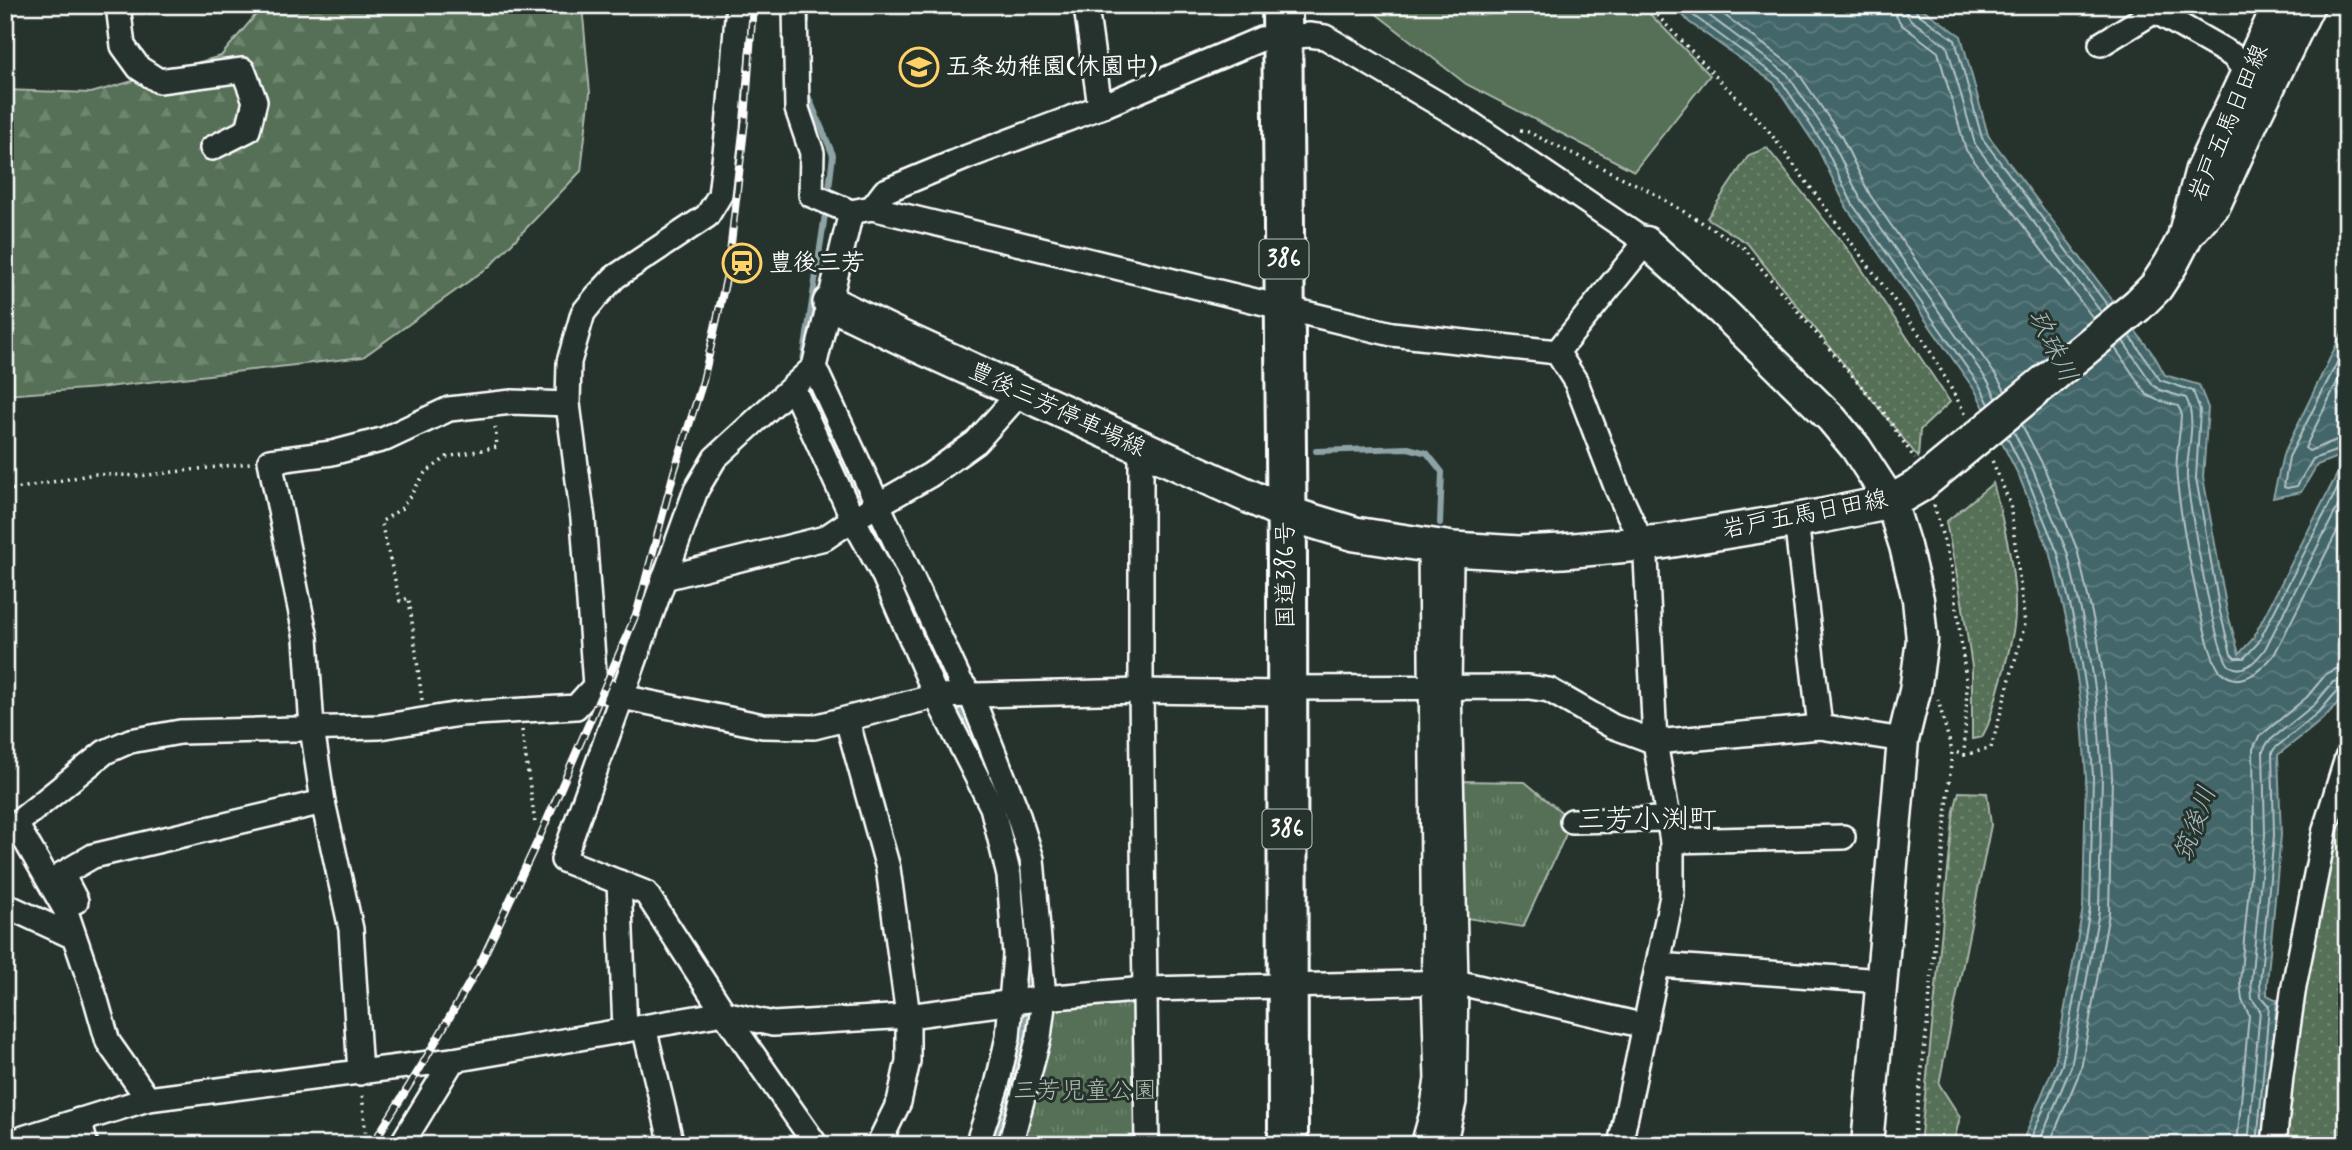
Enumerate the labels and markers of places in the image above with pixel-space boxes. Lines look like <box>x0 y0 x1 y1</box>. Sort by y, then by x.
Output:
school or university icon: 五条幼稚園(休園中) <box>898 46 940 88</box>
place label: 五条幼稚園(休園中) <box>946 52 1157 83</box>
station icon: 豊後三芳 <box>721 242 763 284</box>
place label: 豊後三芳 <box>769 248 865 279</box>

